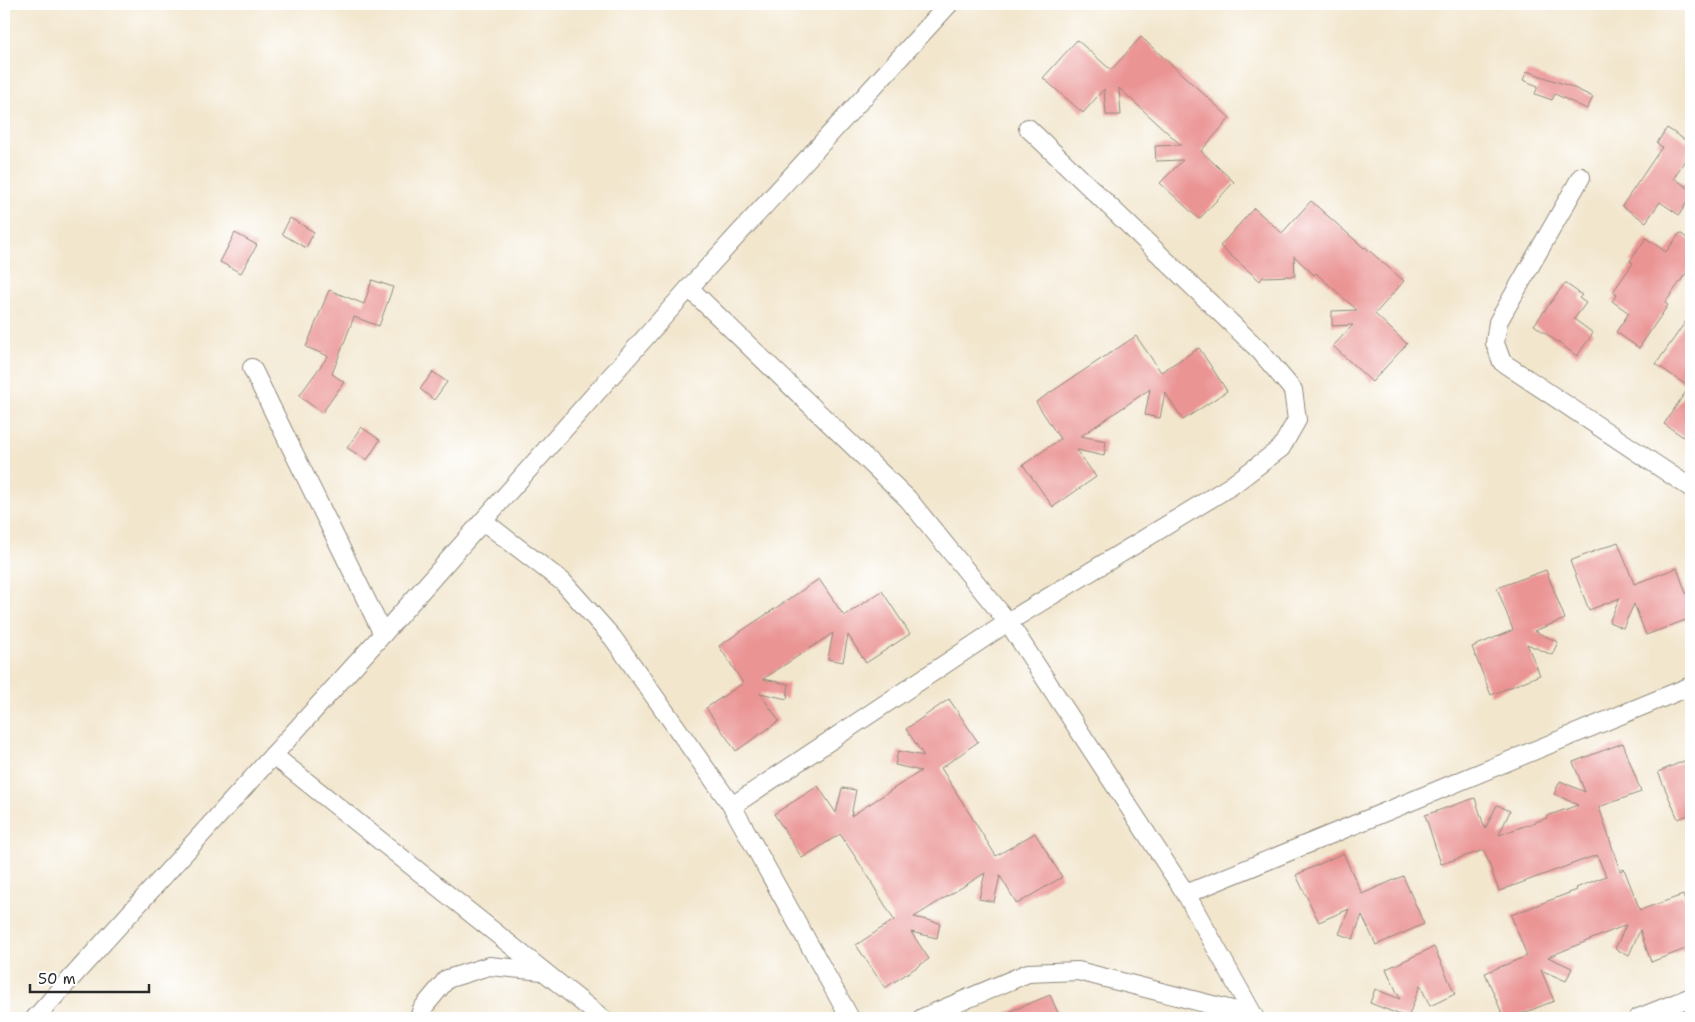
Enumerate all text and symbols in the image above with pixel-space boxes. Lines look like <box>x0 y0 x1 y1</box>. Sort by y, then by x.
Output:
scale bar <box>30 962 149 994</box>
text: 50 m <box>38 969 76 989</box>

